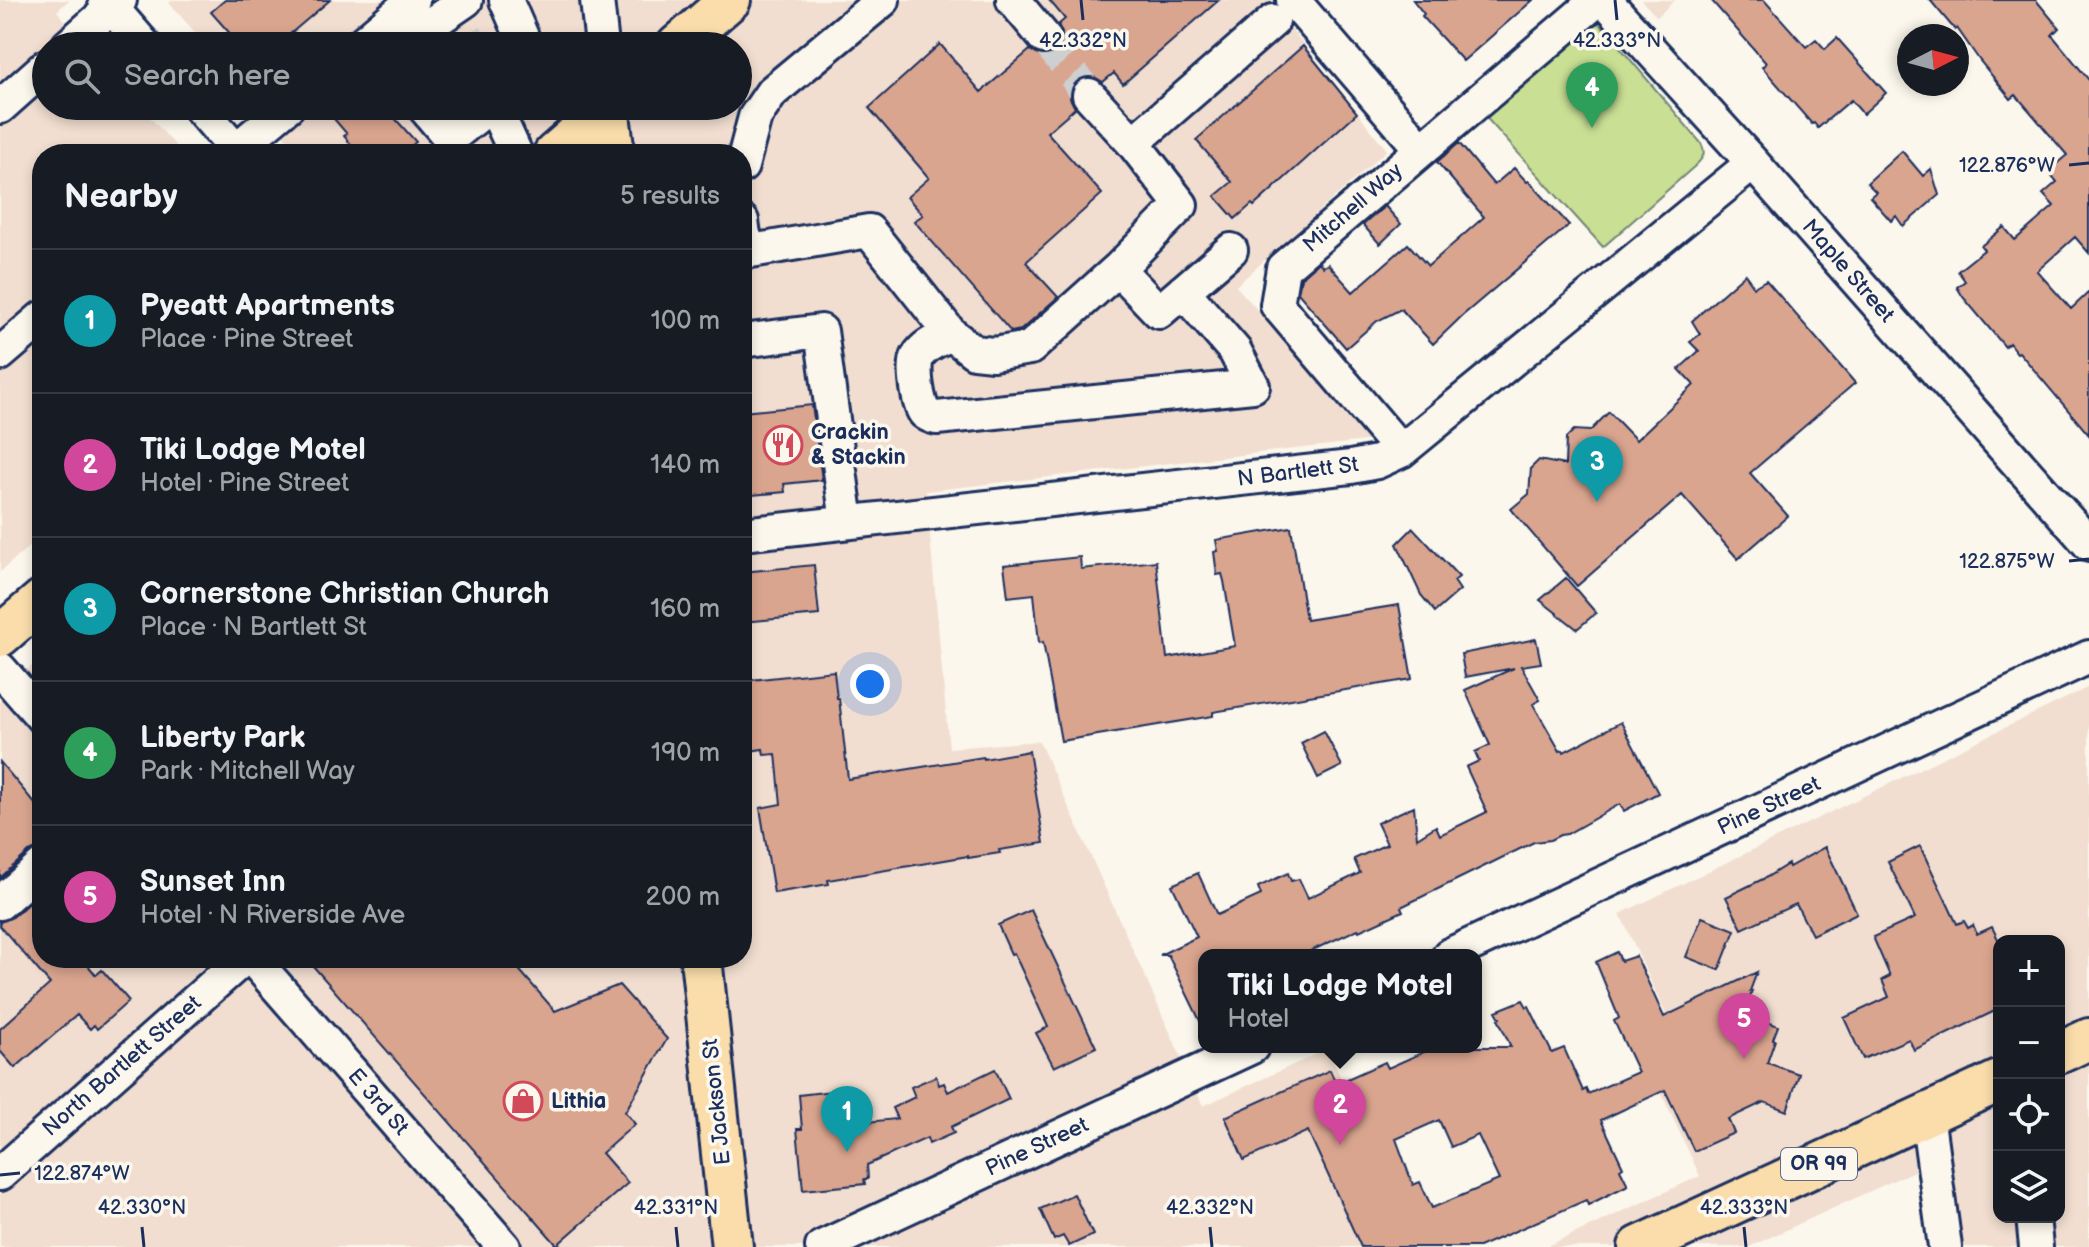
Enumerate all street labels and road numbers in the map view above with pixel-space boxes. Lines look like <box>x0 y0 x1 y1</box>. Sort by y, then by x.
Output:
street label: Mitchell Way <box>1298 157 1408 259</box>
street label: Maple Street <box>1796 214 1900 328</box>
street label: N Bartlett St <box>1236 451 1360 493</box>
street label: Pine Street <box>1713 770 1825 842</box>
street label: North Bartlett Street <box>37 989 207 1142</box>
street label: E Jackson St <box>697 1037 737 1166</box>
street label: E 3rd St <box>342 1063 414 1141</box>
street label: Pine Street <box>981 1111 1093 1183</box>
road number: OR 99 <box>1781 1148 1857 1180</box>

